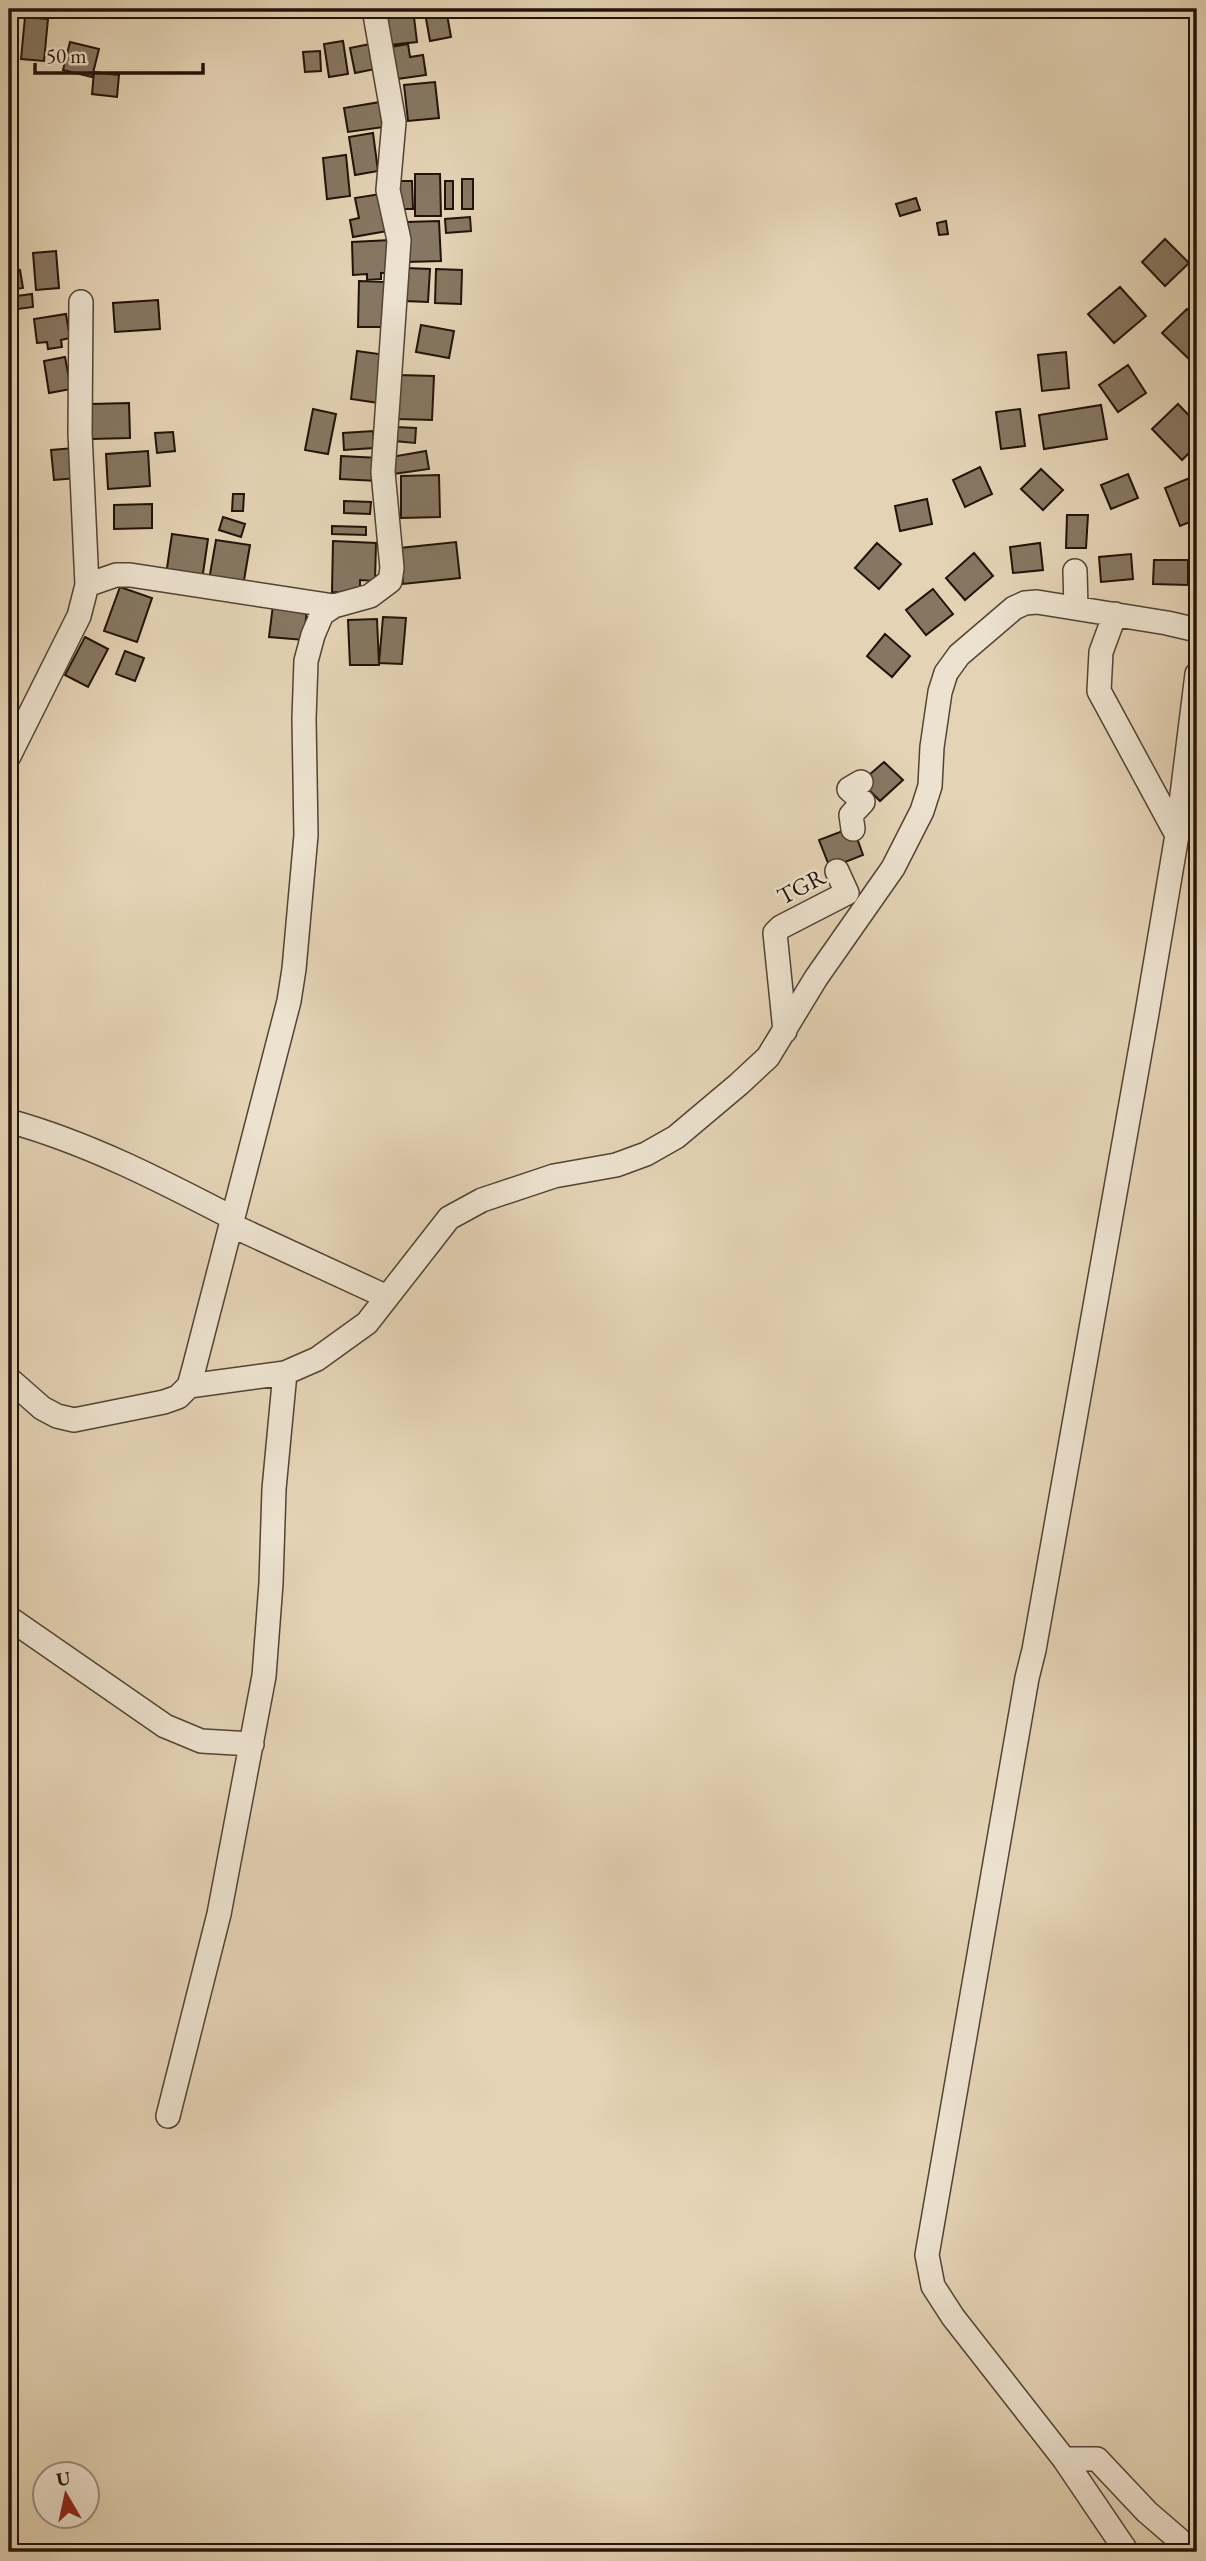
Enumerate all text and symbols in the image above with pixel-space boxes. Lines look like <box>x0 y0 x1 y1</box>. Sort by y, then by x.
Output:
scale bar <box>35 32 203 76</box>
text: 50 m <box>46 42 87 69</box>
street label: TGR <box>772 860 831 911</box>
north arrow <box>32 2460 102 2530</box>
text: U <box>54 2465 72 2492</box>

